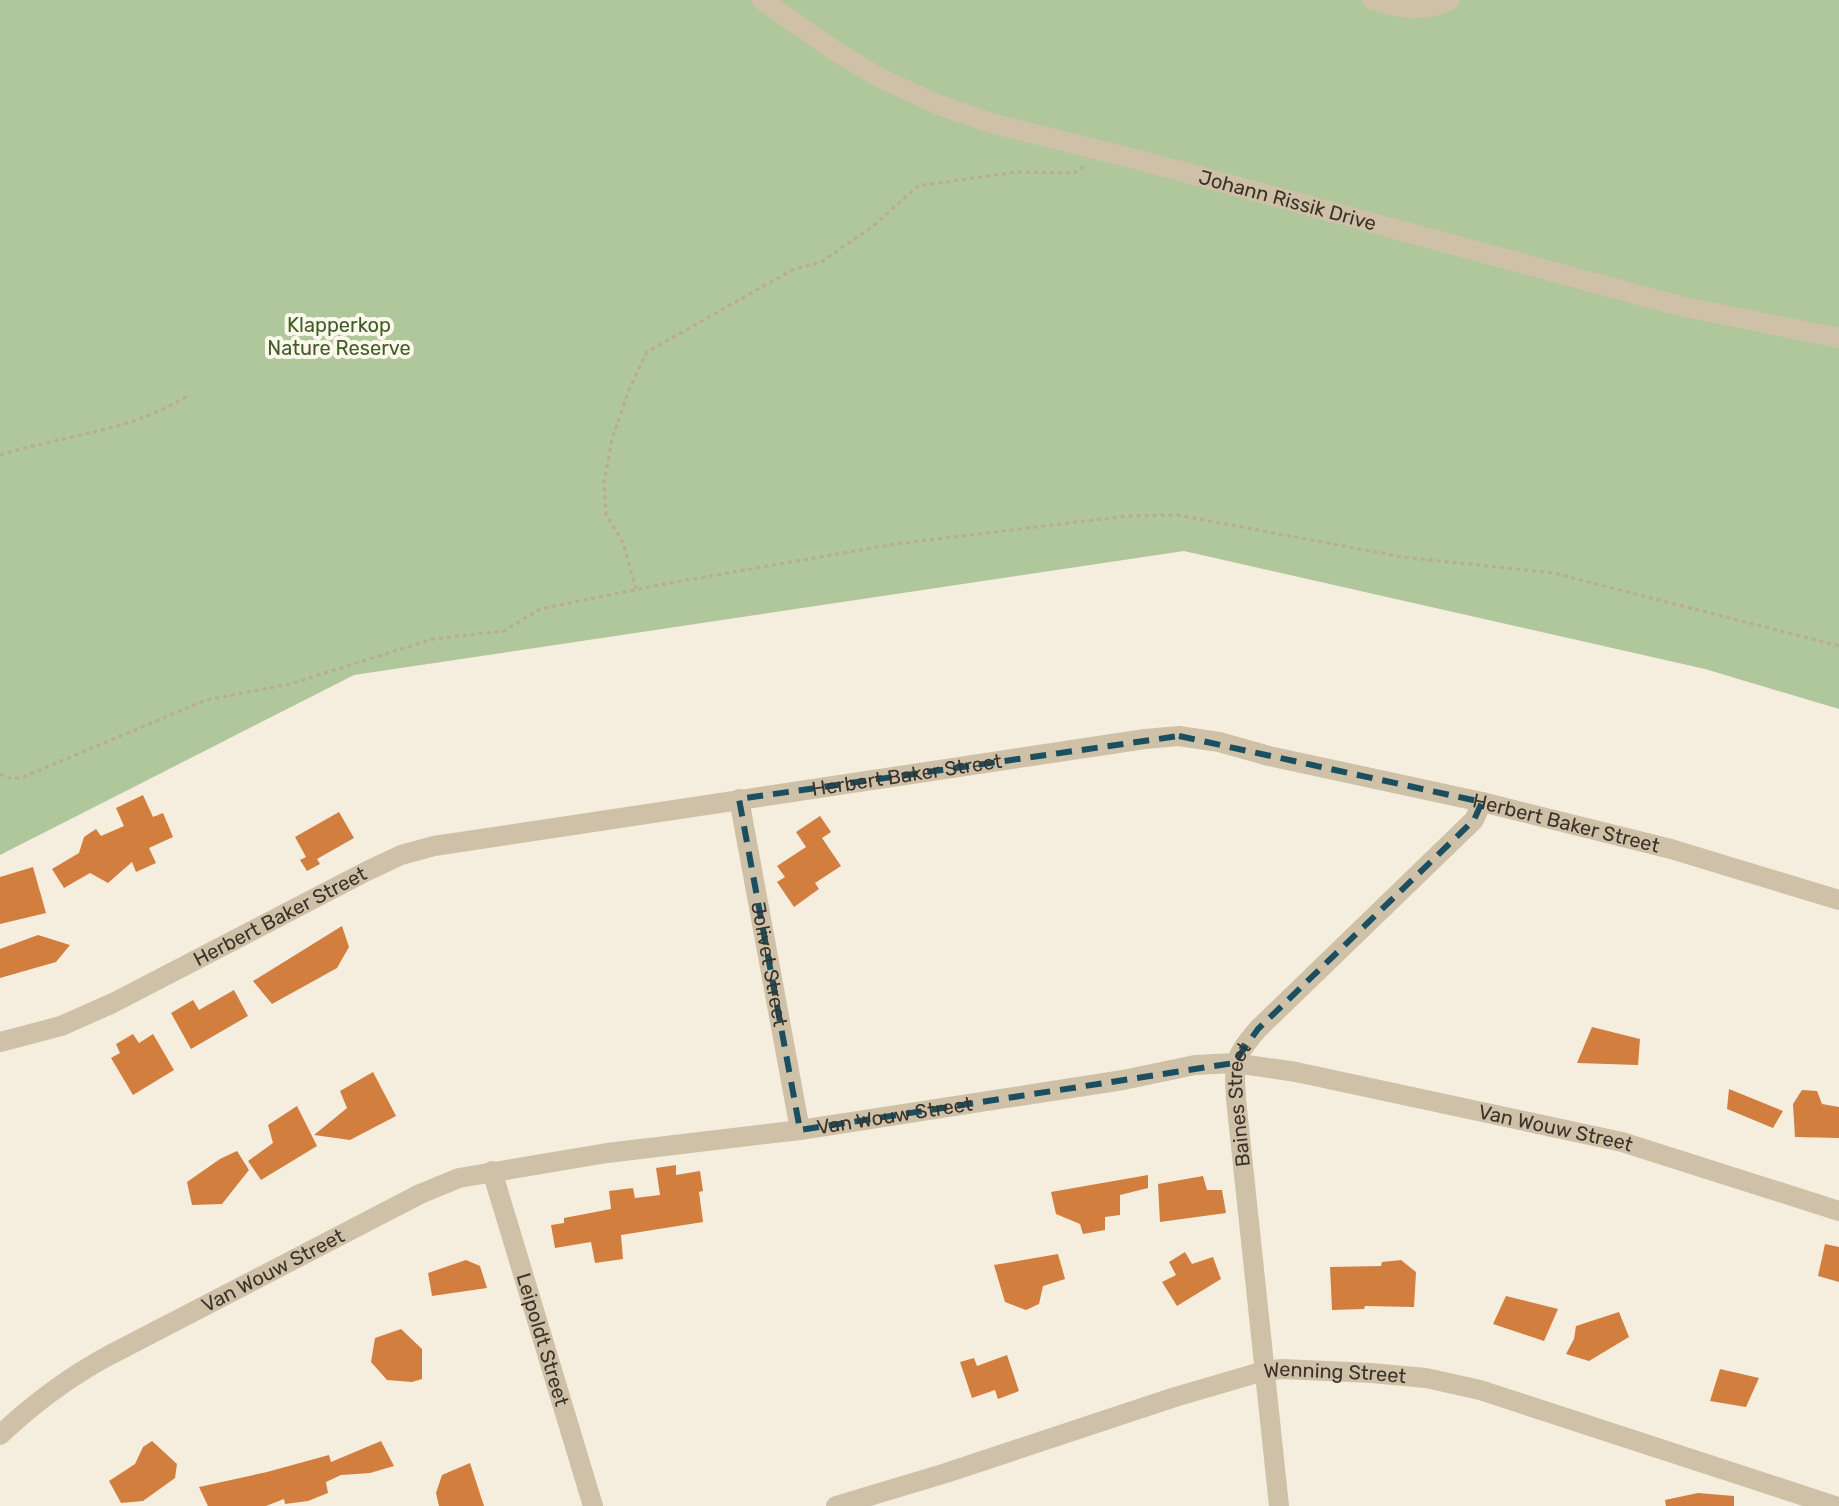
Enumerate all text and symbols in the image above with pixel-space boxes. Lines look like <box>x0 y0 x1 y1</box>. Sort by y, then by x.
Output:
street label: Johann Rissik Drive <box>1196 165 1379 236</box>
park label: Klapperkop Nature Reserve <box>267 313 411 360</box>
street label: Herbert Baker Street <box>810 749 1004 801</box>
street label: Herbert Baker Street <box>1470 788 1662 858</box>
street label: Herbert Baker Street <box>189 861 371 971</box>
street label: Jolivet Street <box>746 900 793 1029</box>
street label: Baines Street <box>1223 1037 1256 1168</box>
street label: Van Wouw Street <box>815 1091 974 1139</box>
street label: Van Wouw Street <box>1476 1100 1636 1157</box>
street label: Van Wouw Street <box>198 1223 348 1317</box>
street label: Leipoldt Street <box>511 1270 574 1409</box>
street label: Wenning Street <box>1262 1357 1407 1388</box>

